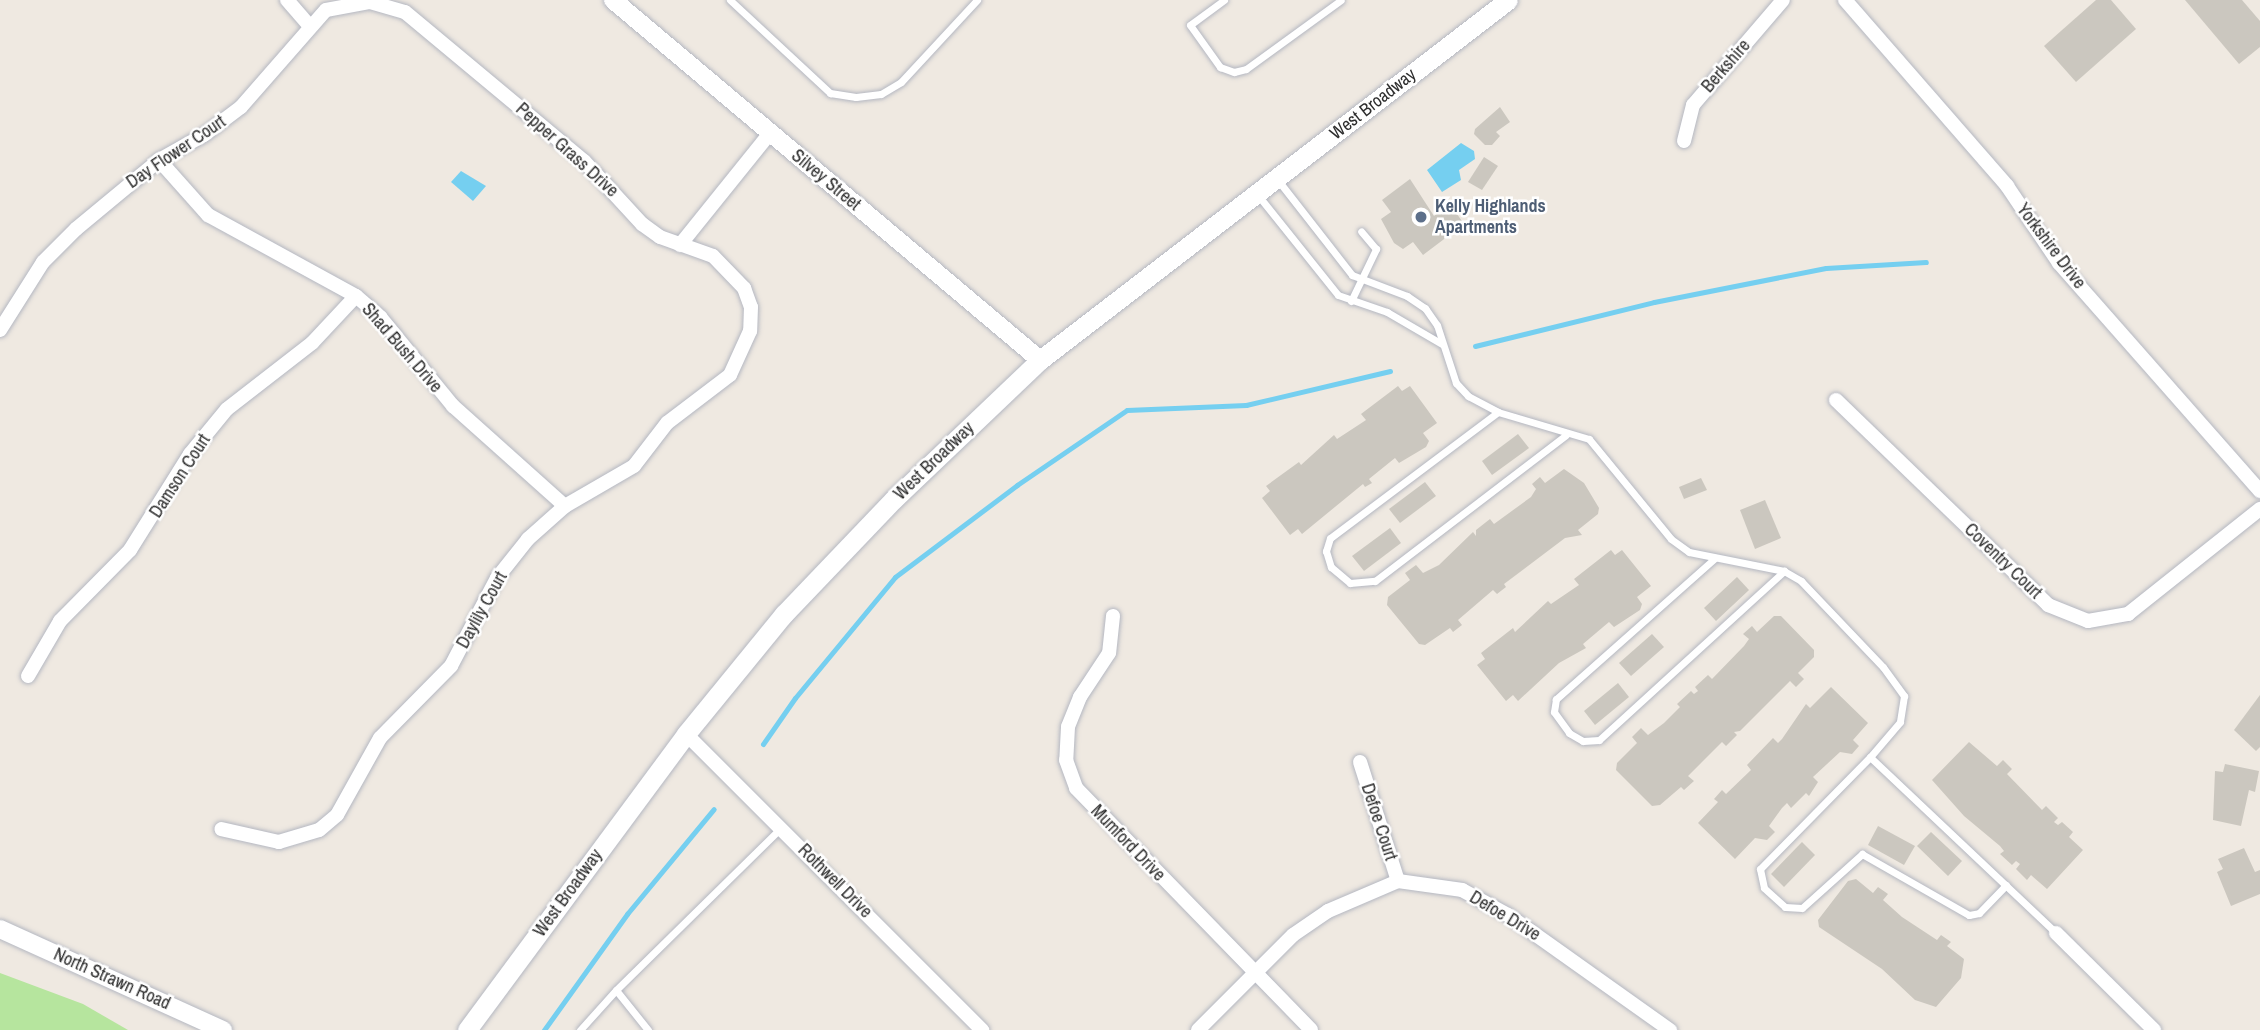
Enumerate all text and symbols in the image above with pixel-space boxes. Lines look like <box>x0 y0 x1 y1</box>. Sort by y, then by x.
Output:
street label: Berkshire <box>1697 35 1755 97</box>
street label: West Broadway <box>1326 64 1420 144</box>
street label: Pepper Grass Drive <box>511 98 623 202</box>
street label: Day Flower Court <box>122 111 230 193</box>
street label: Silvey Street <box>787 145 865 215</box>
place label: Kelly Highlands Apartments <box>1435 196 1546 238</box>
street label: Yorkshire Drive <box>2012 199 2090 293</box>
marker: Kelly Highlands Apartments <box>1413 209 1429 225</box>
street label: Shad Bush Drive <box>357 299 447 397</box>
street label: West Broadway <box>889 417 979 505</box>
street label: Damson Court <box>145 430 215 522</box>
street label: Coventry Court <box>1960 519 2046 603</box>
street label: Daylily Court <box>452 568 512 652</box>
street label: Defoe Court <box>1356 781 1402 863</box>
street label: Mumford Drive <box>1086 800 1170 886</box>
street label: Rothwell Drive <box>793 839 877 923</box>
street label: West Broadway <box>529 845 607 941</box>
street label: Defoe Drive <box>1466 886 1544 946</box>
street label: North Strawn Road <box>50 944 174 1014</box>

